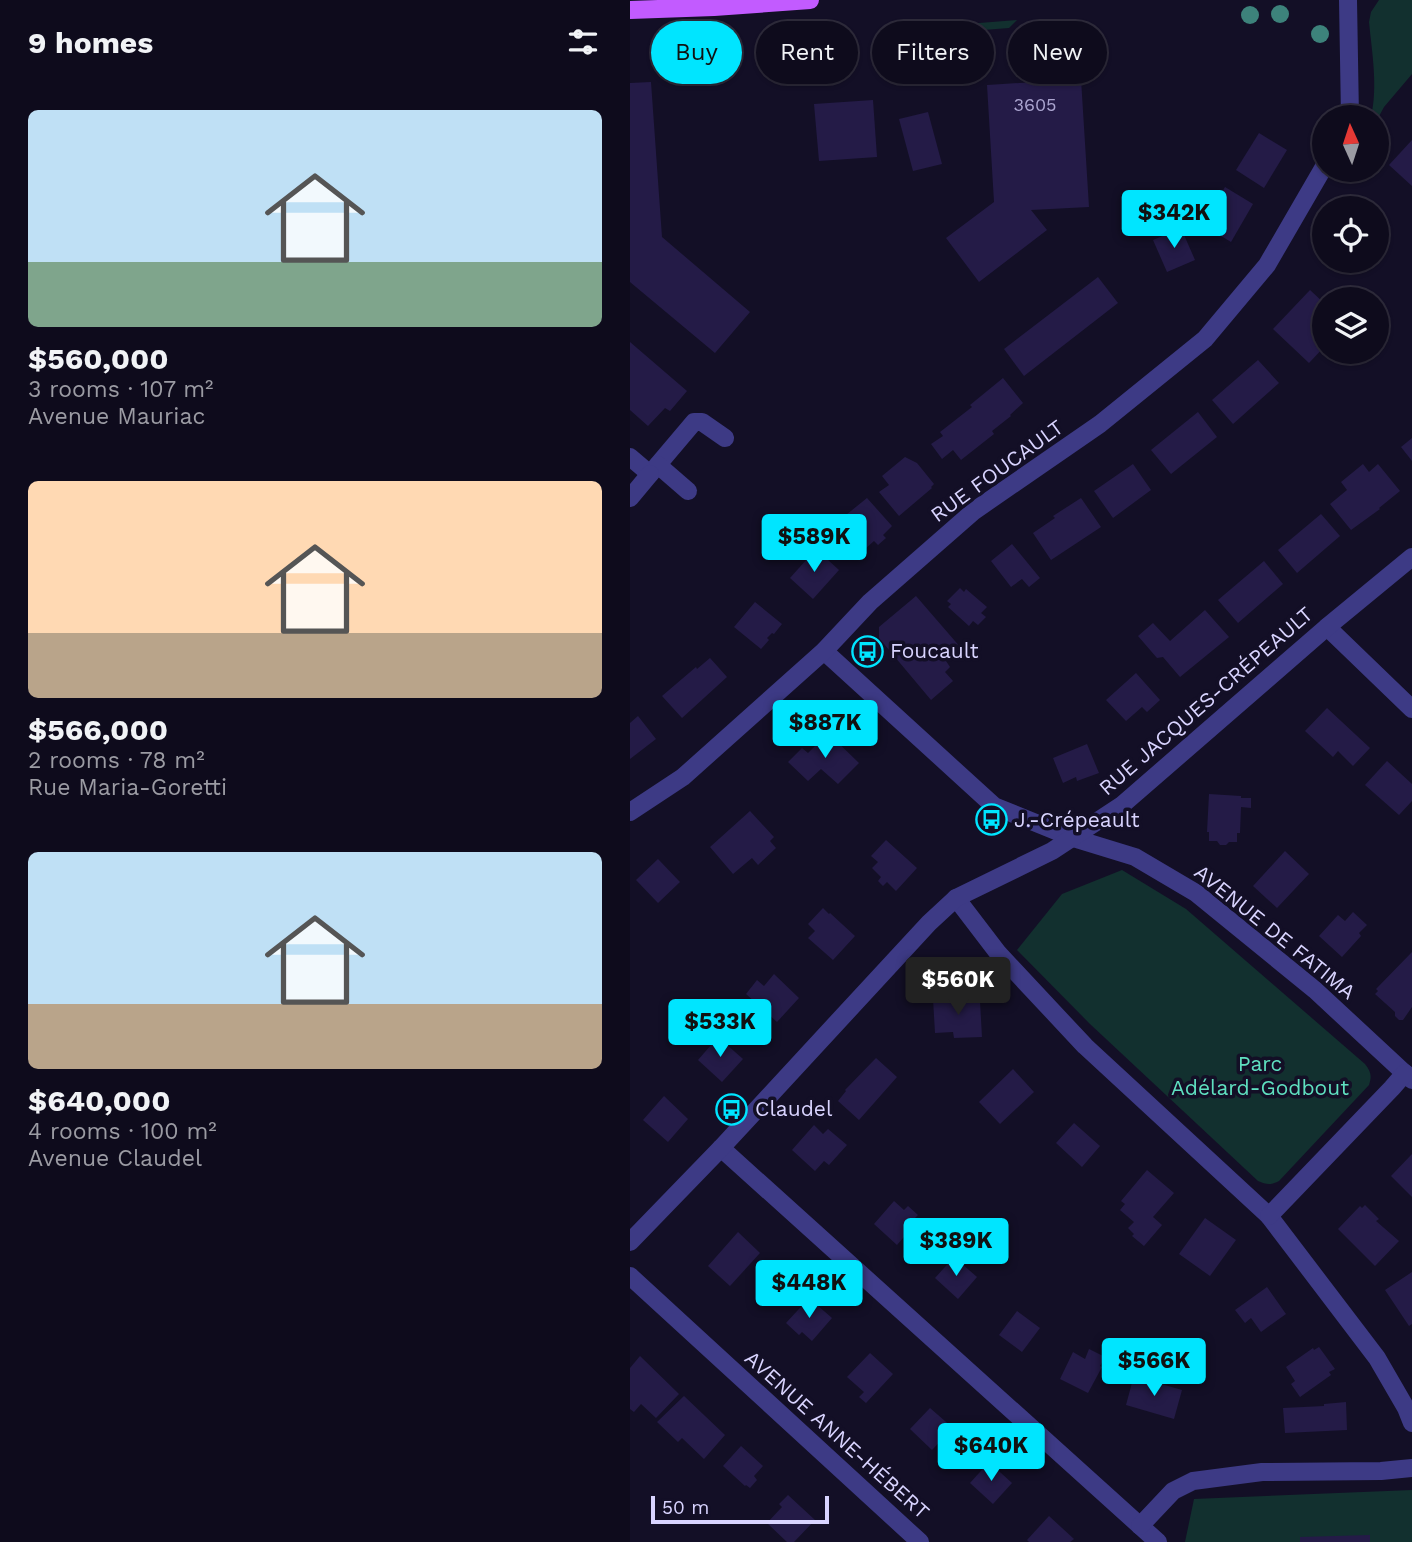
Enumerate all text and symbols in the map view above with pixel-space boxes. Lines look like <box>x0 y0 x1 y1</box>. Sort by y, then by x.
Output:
chip: Buy <box>651 21 742 84</box>
chip: Rent <box>756 21 858 84</box>
chip: Filters <box>872 21 994 84</box>
chip: New <box>1008 21 1107 84</box>
icon: filters <box>564 23 602 61</box>
text: 9 homes <box>28 25 153 60</box>
house number: 3605 <box>1013 94 1057 115</box>
north arrow <box>1312 105 1390 182</box>
map controls <box>1312 105 1389 364</box>
icon: home <box>252 155 378 281</box>
pin: $342K <box>1125 190 1223 250</box>
button: locate <box>1312 196 1389 273</box>
text: $342K <box>1138 199 1210 226</box>
button: layers <box>1312 287 1389 364</box>
text: $560,000 <box>28 341 169 376</box>
text: 3 rooms · 107 m² <box>28 376 214 403</box>
text: Avenue Mauriac <box>28 403 205 430</box>
street label: RUE FOUCAULT <box>926 414 1068 527</box>
pin: $589K <box>765 514 863 574</box>
text: $589K <box>778 523 850 550</box>
icon: home <box>252 526 378 652</box>
street label: RUE JACQUES-CRÉPEAULT <box>1094 601 1318 800</box>
bus stop icon: Foucault <box>850 634 884 668</box>
place label: Foucault <box>890 638 979 663</box>
pin: $887K <box>776 700 874 760</box>
text: $887K <box>789 709 861 736</box>
text: $566,000 <box>28 712 168 747</box>
text: 2 rooms · 78 m² <box>28 747 205 774</box>
text: Rue Maria-Goretti <box>28 774 227 801</box>
bus stop icon: J.-Crépeault <box>974 803 1008 837</box>
place label: J.-Crépeault <box>1014 807 1140 832</box>
street label: AVENUE DE FATIMA <box>1190 859 1361 1004</box>
icon: home <box>252 897 378 1023</box>
pin: $560K <box>909 958 1007 1017</box>
text: $560K <box>921 966 995 993</box>
pin: $533K <box>671 1000 769 1059</box>
text: $533K <box>684 1008 756 1035</box>
park label: Parc Adélard-Godbout <box>1171 1051 1349 1100</box>
text: $640,000 <box>28 1083 171 1118</box>
bus stop icon: Claudel <box>715 1092 749 1126</box>
place label: Claudel <box>755 1096 833 1121</box>
text: 4 rooms · 100 m² <box>28 1118 217 1145</box>
text: Avenue Claudel <box>28 1145 202 1172</box>
pin: $389K <box>907 1218 1005 1278</box>
text: $389K <box>920 1227 992 1254</box>
pin: $448K <box>760 1260 858 1320</box>
text: $448K <box>772 1269 846 1296</box>
pin: $566K <box>1105 1338 1203 1398</box>
street label: AVENUE ANNE-HÉBERT <box>740 1345 935 1524</box>
text: $566K <box>1118 1347 1190 1374</box>
pin: $640K <box>942 1424 1040 1483</box>
text: $640K <box>954 1432 1028 1459</box>
scale bar <box>651 1493 830 1525</box>
text: 50 m <box>662 1496 709 1519</box>

